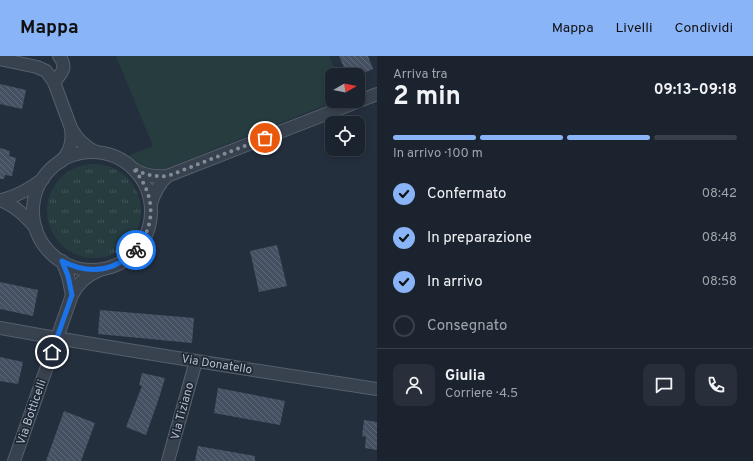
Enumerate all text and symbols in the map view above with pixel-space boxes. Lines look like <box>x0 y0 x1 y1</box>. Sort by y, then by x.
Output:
text: Mappa <box>20 16 79 40</box>
text: Mappa <box>552 20 594 37</box>
text: Livelli <box>616 20 652 37</box>
text: Condividi <box>674 20 733 37</box>
text: Arriva tra <box>393 67 447 83</box>
north arrow <box>325 68 365 108</box>
map controls <box>325 68 365 156</box>
text: 2 min <box>393 81 461 114</box>
text: 09:13–09:18 <box>654 81 737 100</box>
button: locate <box>325 116 365 156</box>
pin <box>248 121 282 155</box>
icon: bag <box>254 127 276 149</box>
text: In arrivo · 100 m <box>393 146 483 162</box>
icon: check <box>393 183 415 205</box>
text: Confermato <box>427 185 506 204</box>
text: 08:42 <box>702 186 737 202</box>
icon: check <box>393 227 415 249</box>
text: In preparazione <box>427 229 532 248</box>
courier <box>116 230 156 270</box>
text: 08:48 <box>702 230 737 246</box>
icon: bike <box>125 239 147 261</box>
icon: check <box>393 271 415 293</box>
text: In arrivo <box>427 273 483 292</box>
text: 08:58 <box>702 274 737 290</box>
text: Consegnato <box>427 317 507 336</box>
pin <box>35 335 69 369</box>
icon: home <box>41 341 63 363</box>
street label: Via Donatello <box>180 351 254 379</box>
button: person <box>393 364 435 406</box>
button: chat <box>643 364 685 406</box>
button: phone <box>695 364 737 406</box>
text: Giulia <box>445 367 485 386</box>
street label: Via Botticelli <box>13 377 51 447</box>
street label: Via Tiziano <box>168 381 198 442</box>
text: Corriere · 4.5 <box>445 386 518 402</box>

